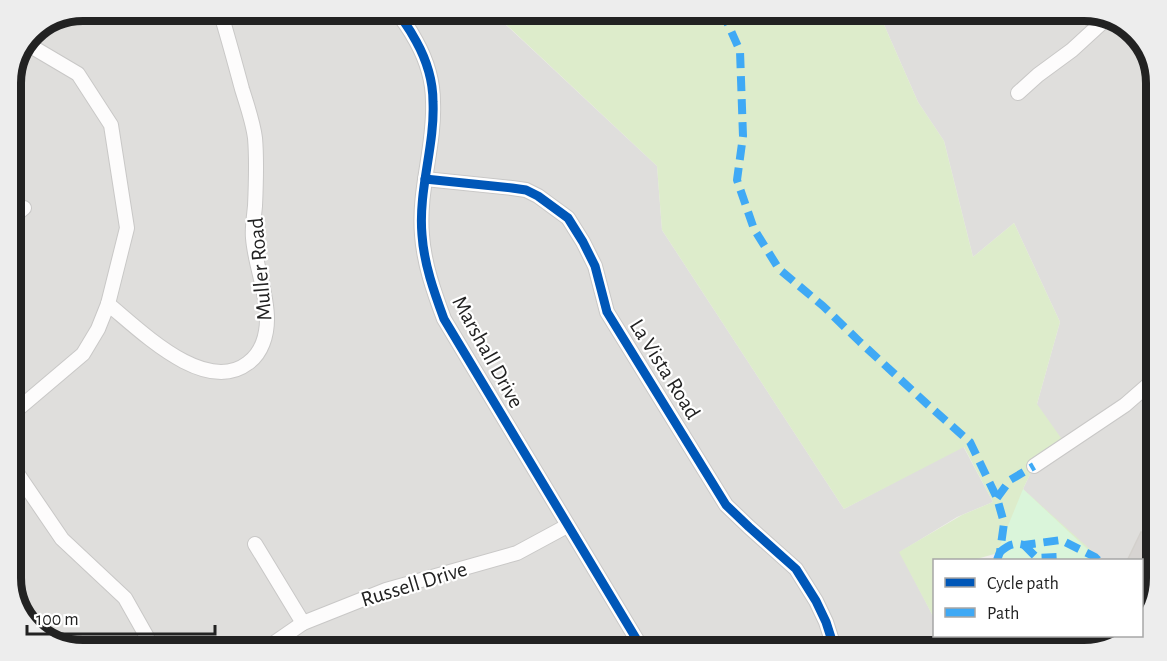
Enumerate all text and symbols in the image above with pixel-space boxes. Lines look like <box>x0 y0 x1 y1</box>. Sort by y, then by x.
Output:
street label: Muller Road <box>245 216 275 322</box>
street label: Marshall Drive <box>448 292 528 412</box>
street label: La Vista Road <box>626 315 704 423</box>
street label: Russell Drive <box>358 557 470 611</box>
legend <box>933 559 1143 637</box>
text: Cycle path <box>987 575 1059 593</box>
scale bar <box>27 598 214 636</box>
text: Path <box>987 605 1019 623</box>
text: 100 m <box>36 611 79 629</box>

